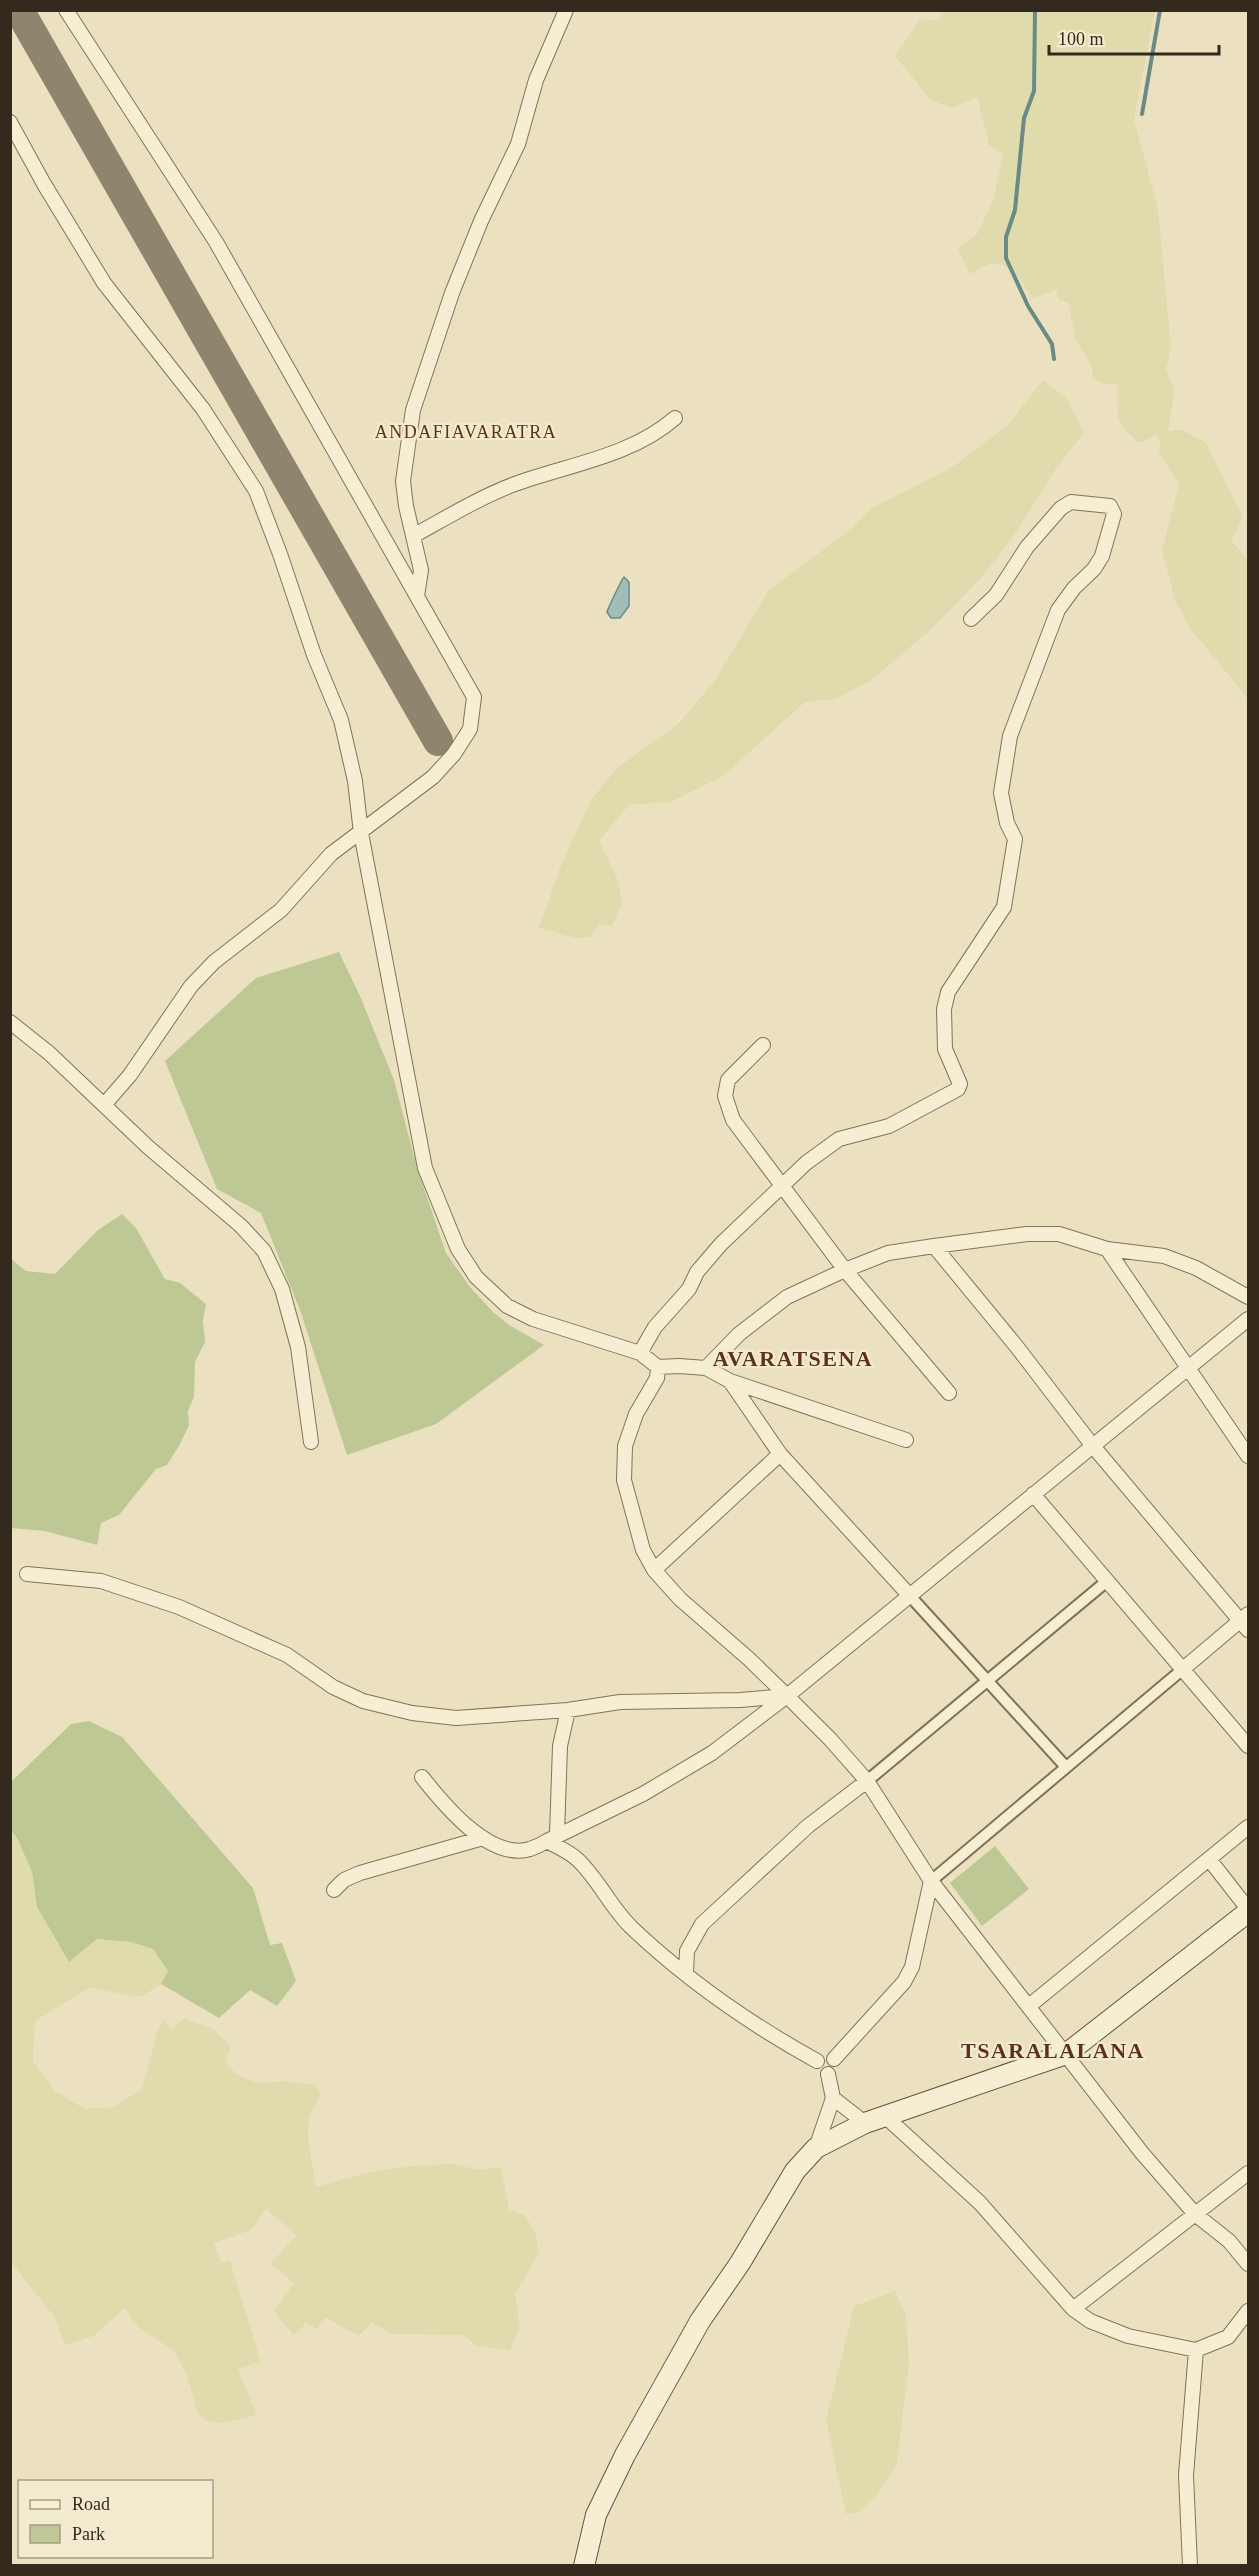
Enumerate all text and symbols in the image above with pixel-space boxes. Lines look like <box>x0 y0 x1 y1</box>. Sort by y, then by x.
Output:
scale bar <box>1049 18 1218 56</box>
text: 100 m <box>1058 29 1104 49</box>
district label: ANDAFIAVARATRA <box>375 422 557 442</box>
district label: AVARATSENA <box>713 1346 873 1371</box>
district label: TSARALALANA <box>961 2038 1145 2063</box>
legend <box>18 2480 213 2558</box>
text: Road <box>72 2494 110 2514</box>
text: Park <box>72 2524 105 2544</box>

